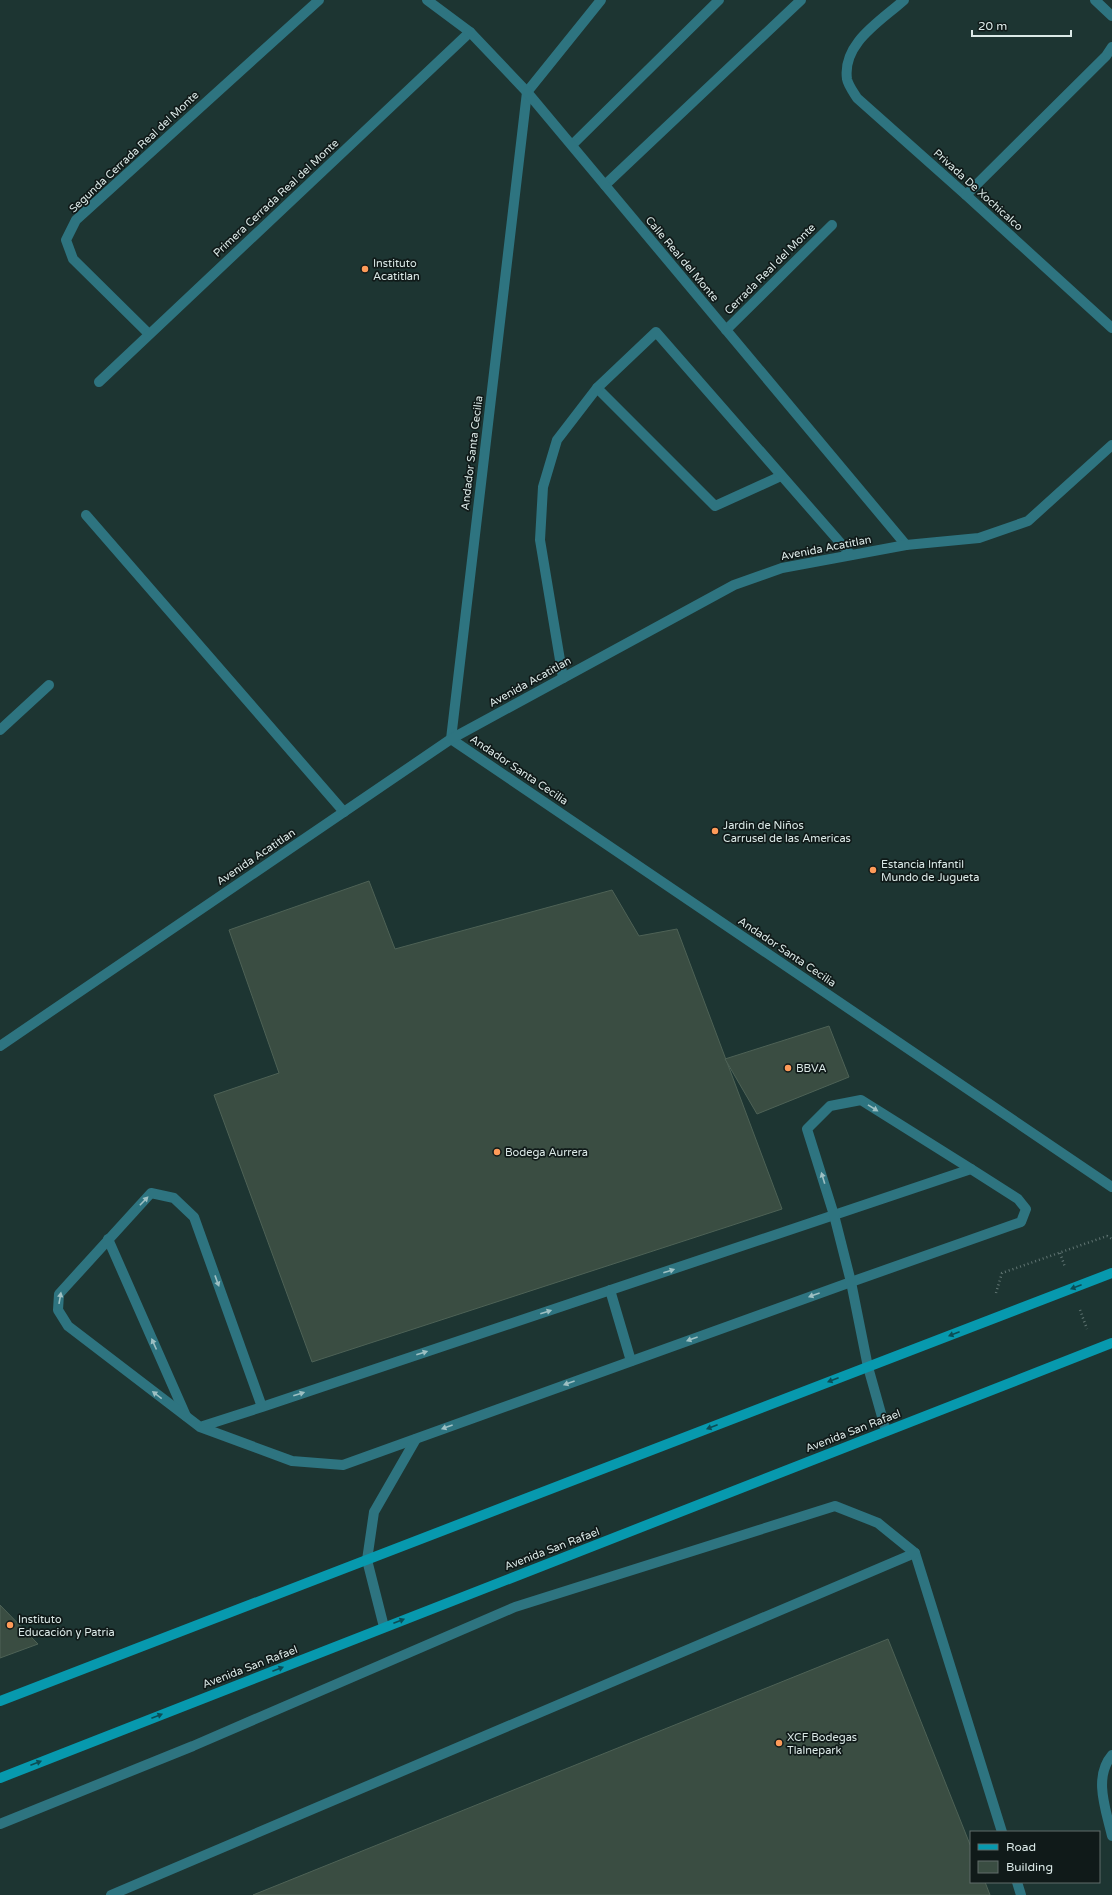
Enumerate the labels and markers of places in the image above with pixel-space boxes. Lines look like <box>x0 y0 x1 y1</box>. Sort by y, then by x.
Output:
place label: Instituto Acatitlan <box>373 257 420 283</box>
marker: Instituto Acatitlan <box>360 264 370 274</box>
place label: Jardin de Niños Carrusel de las Americas <box>723 819 851 845</box>
marker: Jardin de Niños Carrusel de las Americas <box>710 826 720 836</box>
place label: Estancia Infantil Mundo de Jugueta <box>881 858 979 884</box>
marker: Estancia Infantil Mundo de Jugueta <box>868 865 878 875</box>
place label: BBVA <box>796 1062 826 1075</box>
marker: BBVA <box>783 1063 793 1073</box>
place label: Bodega Aurrera <box>505 1146 588 1159</box>
marker: Bodega Aurrera <box>492 1147 502 1157</box>
place label: Instituto Educación y Patria <box>18 1613 115 1639</box>
marker: Instituto Educación y Patria <box>5 1620 15 1630</box>
place label: XCF Bodegas Tlalnepark <box>787 1731 857 1757</box>
marker: XCF Bodegas Tlalnepark <box>774 1738 784 1748</box>

